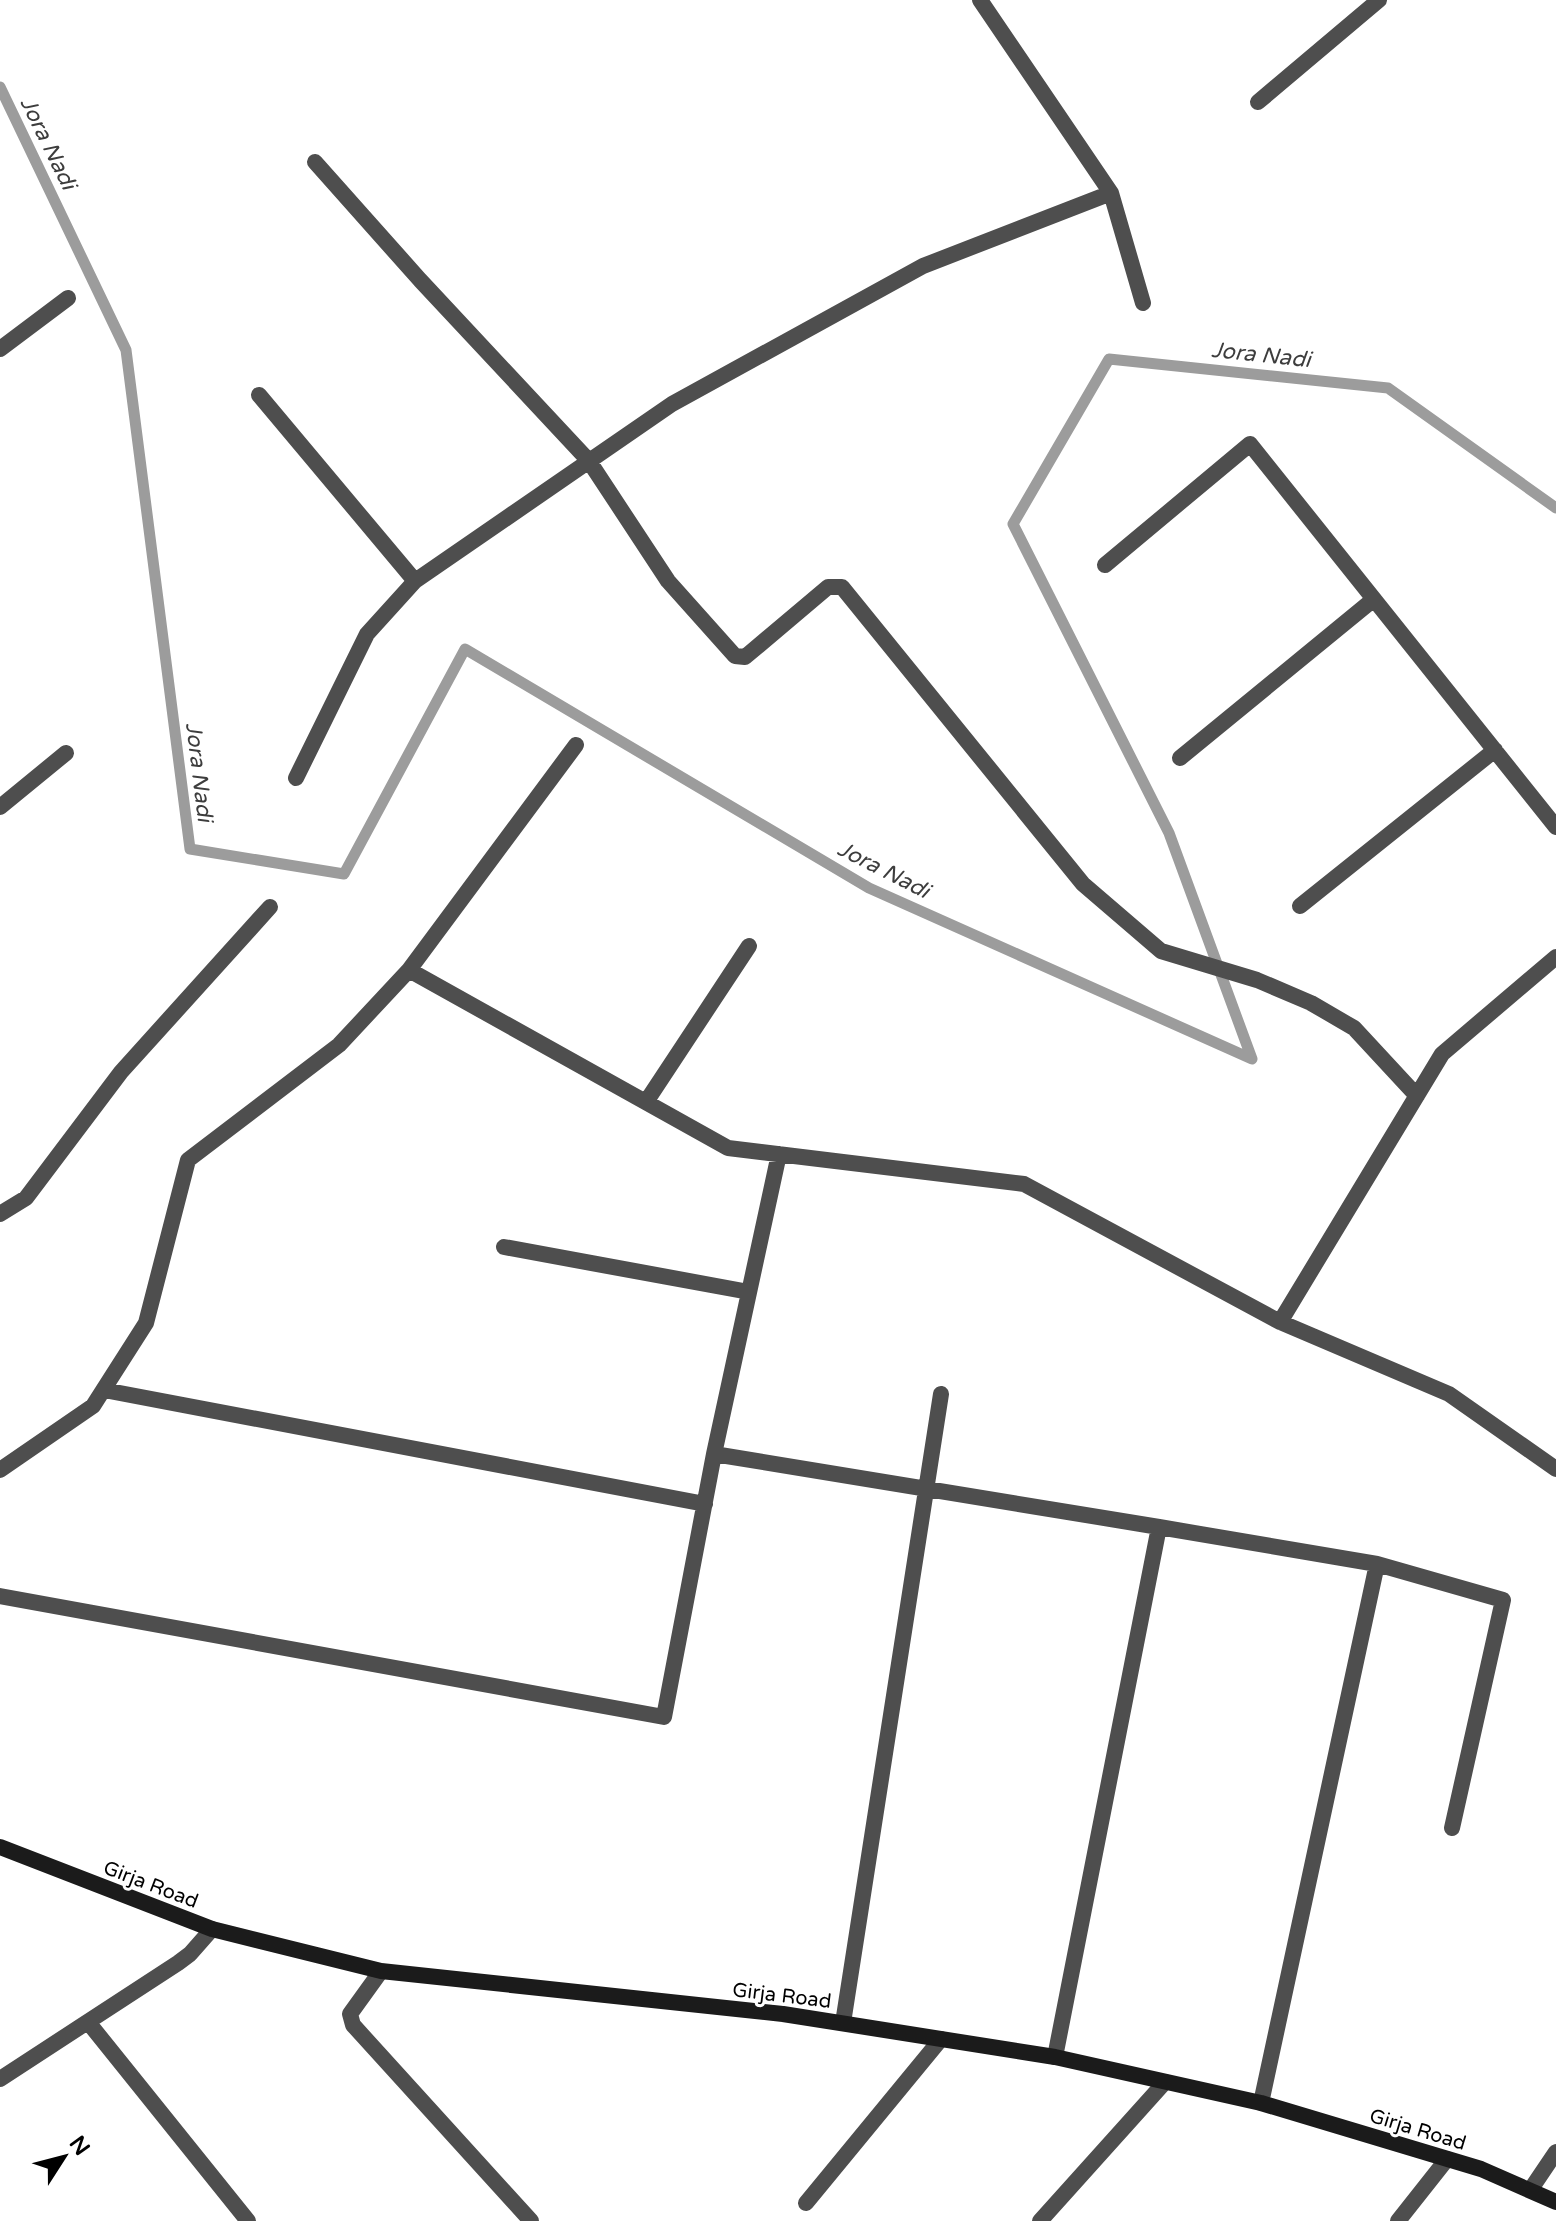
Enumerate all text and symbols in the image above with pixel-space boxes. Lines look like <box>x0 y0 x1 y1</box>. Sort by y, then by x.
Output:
water label: Jora Nadi <box>15 93 83 196</box>
water label: Jora Nadi <box>1210 337 1314 373</box>
water label: Jora Nadi <box>180 721 218 826</box>
water label: Jora Nadi <box>833 836 936 905</box>
street label: Girja Road <box>100 1856 201 1914</box>
street label: Girja Road <box>731 1978 833 2014</box>
street label: Girja Road <box>1367 2104 1469 2156</box>
north arrow <box>24 2117 104 2197</box>
text: N <box>64 2131 95 2161</box>

